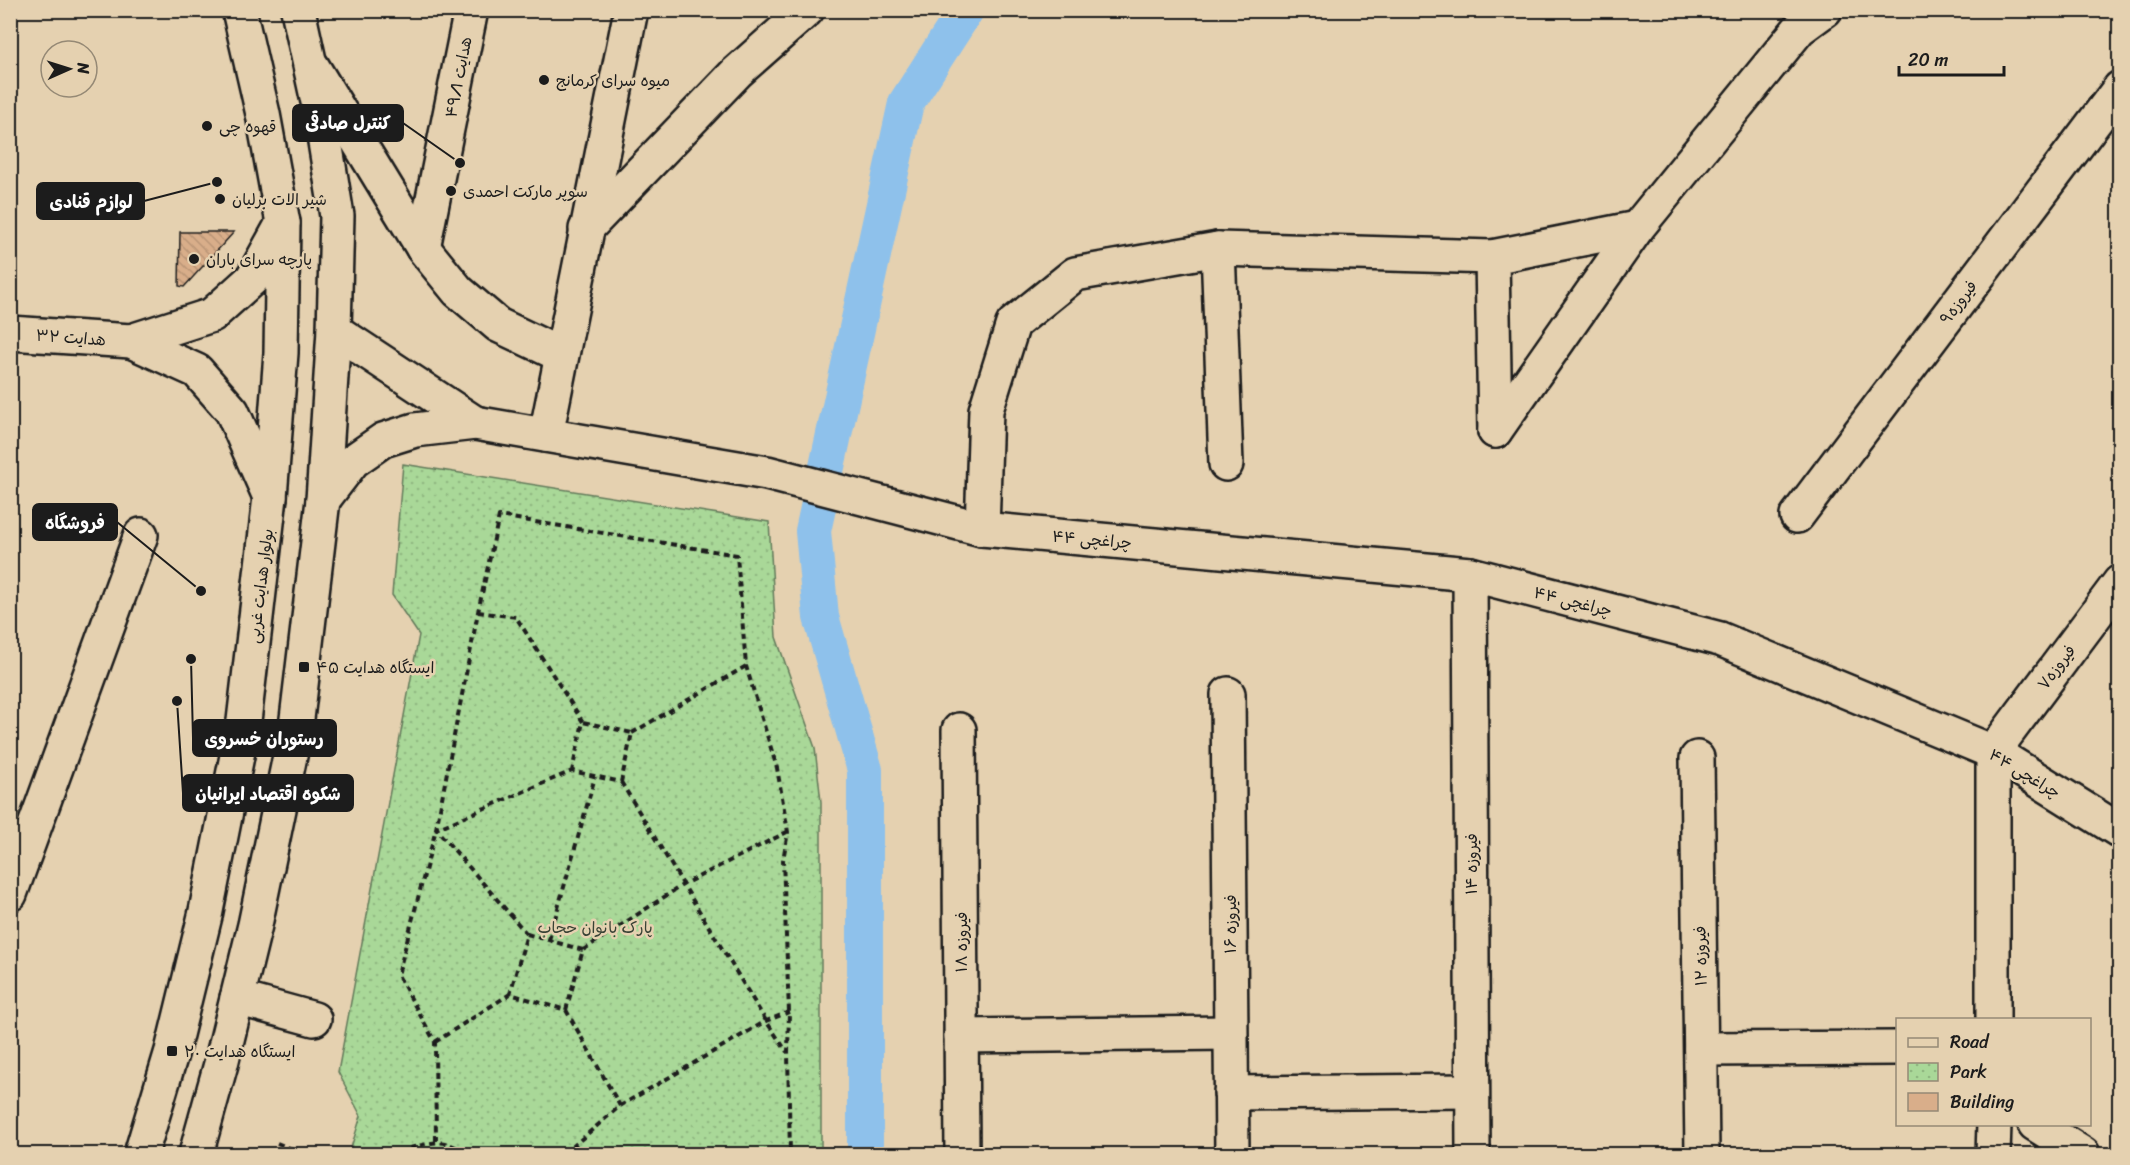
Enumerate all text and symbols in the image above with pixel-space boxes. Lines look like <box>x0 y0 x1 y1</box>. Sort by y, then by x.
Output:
street label: هدایت ۴۹/۱ <box>436 34 481 120</box>
north arrow <box>39 39 99 99</box>
scale bar <box>1899 39 2004 77</box>
text: 20 m <box>1908 44 1948 76</box>
text: N <box>69 61 98 75</box>
place label: میوه سرای کرمانج <box>556 66 670 95</box>
marker: میوه سرای کرمانج <box>537 73 551 87</box>
callout: کنترل صادقی <box>293 105 403 141</box>
text: کنترل صادقی <box>305 107 391 139</box>
place label: قهوه چی <box>219 112 276 141</box>
marker: قهوه چی <box>200 119 214 133</box>
place label: سوپر مارکت احمدی <box>463 177 588 206</box>
callout: لوازم قنادی <box>37 183 144 219</box>
marker: سوپر مارکت احمدی <box>444 184 458 198</box>
place label: شیر الات برلیان <box>232 185 327 214</box>
text: لوازم قنادی <box>50 186 132 218</box>
marker: شیر الات برلیان <box>213 192 227 206</box>
place label: پارچه سرای باران <box>206 245 312 274</box>
marker: پارچه سرای باران <box>187 252 201 266</box>
street label: فیروزه۹ <box>1932 274 1985 331</box>
street label: هدایت ۳۲ <box>35 321 107 354</box>
callout: فروشگاه <box>33 504 117 540</box>
text: فروشگاه <box>45 507 105 539</box>
street label: چراغچی ۴۴ <box>1051 522 1133 557</box>
street label: بولوار هدایت غربی <box>239 527 282 645</box>
street label: چراغچی ۴۴ <box>1531 578 1615 625</box>
street label: فیروزه۷ <box>2029 638 2083 696</box>
place label: ایستگاه هدایت ۴۵ <box>316 653 434 682</box>
marker: ایستگاه هدایت ۴۵ <box>297 660 311 674</box>
callout: رستوران خسروی <box>193 720 336 756</box>
text: رستوران خسروی <box>204 723 324 755</box>
street label: چراغچی ۴۴ <box>1983 740 2066 806</box>
callout: شکوه اقتصاد ایرانیان <box>183 775 353 811</box>
text: شکوه اقتصاد ایرانیان <box>195 778 341 810</box>
street label: فیروزه ۱۴ <box>1457 833 1486 895</box>
street label: فیروزه ۱۶ <box>1216 894 1245 954</box>
street label: فیروزه ۱۸ <box>947 912 976 972</box>
park label: پارک بانوان حجاب <box>537 913 653 942</box>
street label: فیروزه ۱۲ <box>1685 926 1716 986</box>
legend <box>1896 1018 2091 1126</box>
text: Road <box>1950 1026 1990 1058</box>
place label: ایستگاه هدایت ٣٠ <box>184 1037 295 1066</box>
marker: ایستگاه هدایت ٣٠ <box>165 1044 179 1058</box>
text: Park <box>1950 1056 1987 1088</box>
text: Building <box>1950 1086 2014 1118</box>

